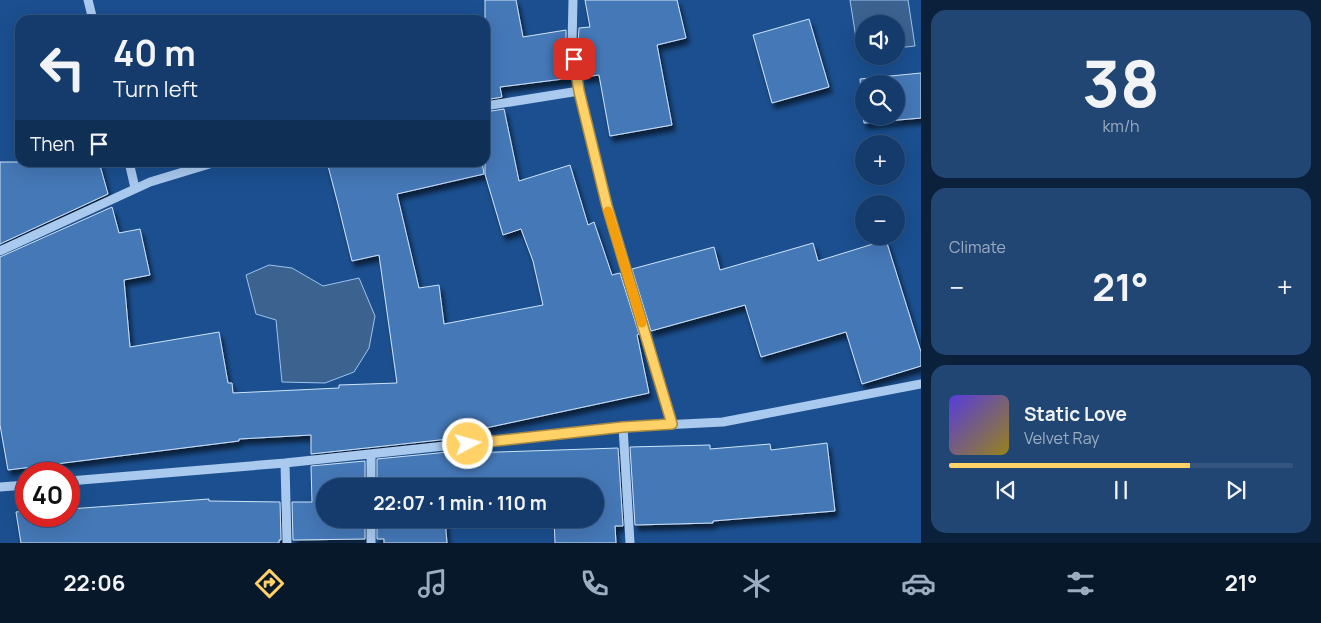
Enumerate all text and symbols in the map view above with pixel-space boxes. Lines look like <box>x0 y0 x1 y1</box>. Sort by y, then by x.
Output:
map controls <box>855 15 905 245</box>
button: sound <box>855 15 905 65</box>
text: 40 m <box>113 29 196 77</box>
icon: left <box>30 35 95 100</box>
pin <box>553 38 595 80</box>
text: 38 <box>1082 38 1160 127</box>
icon: arrive <box>560 45 588 73</box>
text: Turn left <box>113 74 198 104</box>
button: search <box>855 75 905 125</box>
text: km/h <box>1102 115 1140 137</box>
icon: arrive <box>85 130 113 158</box>
text: Then <box>30 131 75 157</box>
button: + <box>855 135 905 185</box>
button: − <box>855 195 905 245</box>
text: Climate <box>949 236 1006 258</box>
text: 21° <box>1092 260 1149 312</box>
text: − <box>949 268 964 306</box>
text: + <box>1277 268 1293 306</box>
text: Static Love <box>1024 401 1127 427</box>
position arrow <box>441 417 493 469</box>
text: Velvet Ray <box>1024 427 1100 449</box>
speed limit sign: 40 <box>15 462 80 527</box>
icon: previous <box>992 476 1020 504</box>
icon: pause <box>1107 476 1135 504</box>
icon: next <box>1222 476 1250 504</box>
text: 22:07 · 1 min · 110 m <box>373 490 547 516</box>
icon: directions <box>252 566 287 601</box>
icon: music <box>415 566 450 601</box>
icon: phone <box>577 566 612 601</box>
icon: climate <box>739 566 774 601</box>
icon: car <box>901 566 936 601</box>
icon: filters <box>1063 566 1098 601</box>
text: 22:06 <box>64 568 125 598</box>
text: 21° <box>1225 568 1257 598</box>

